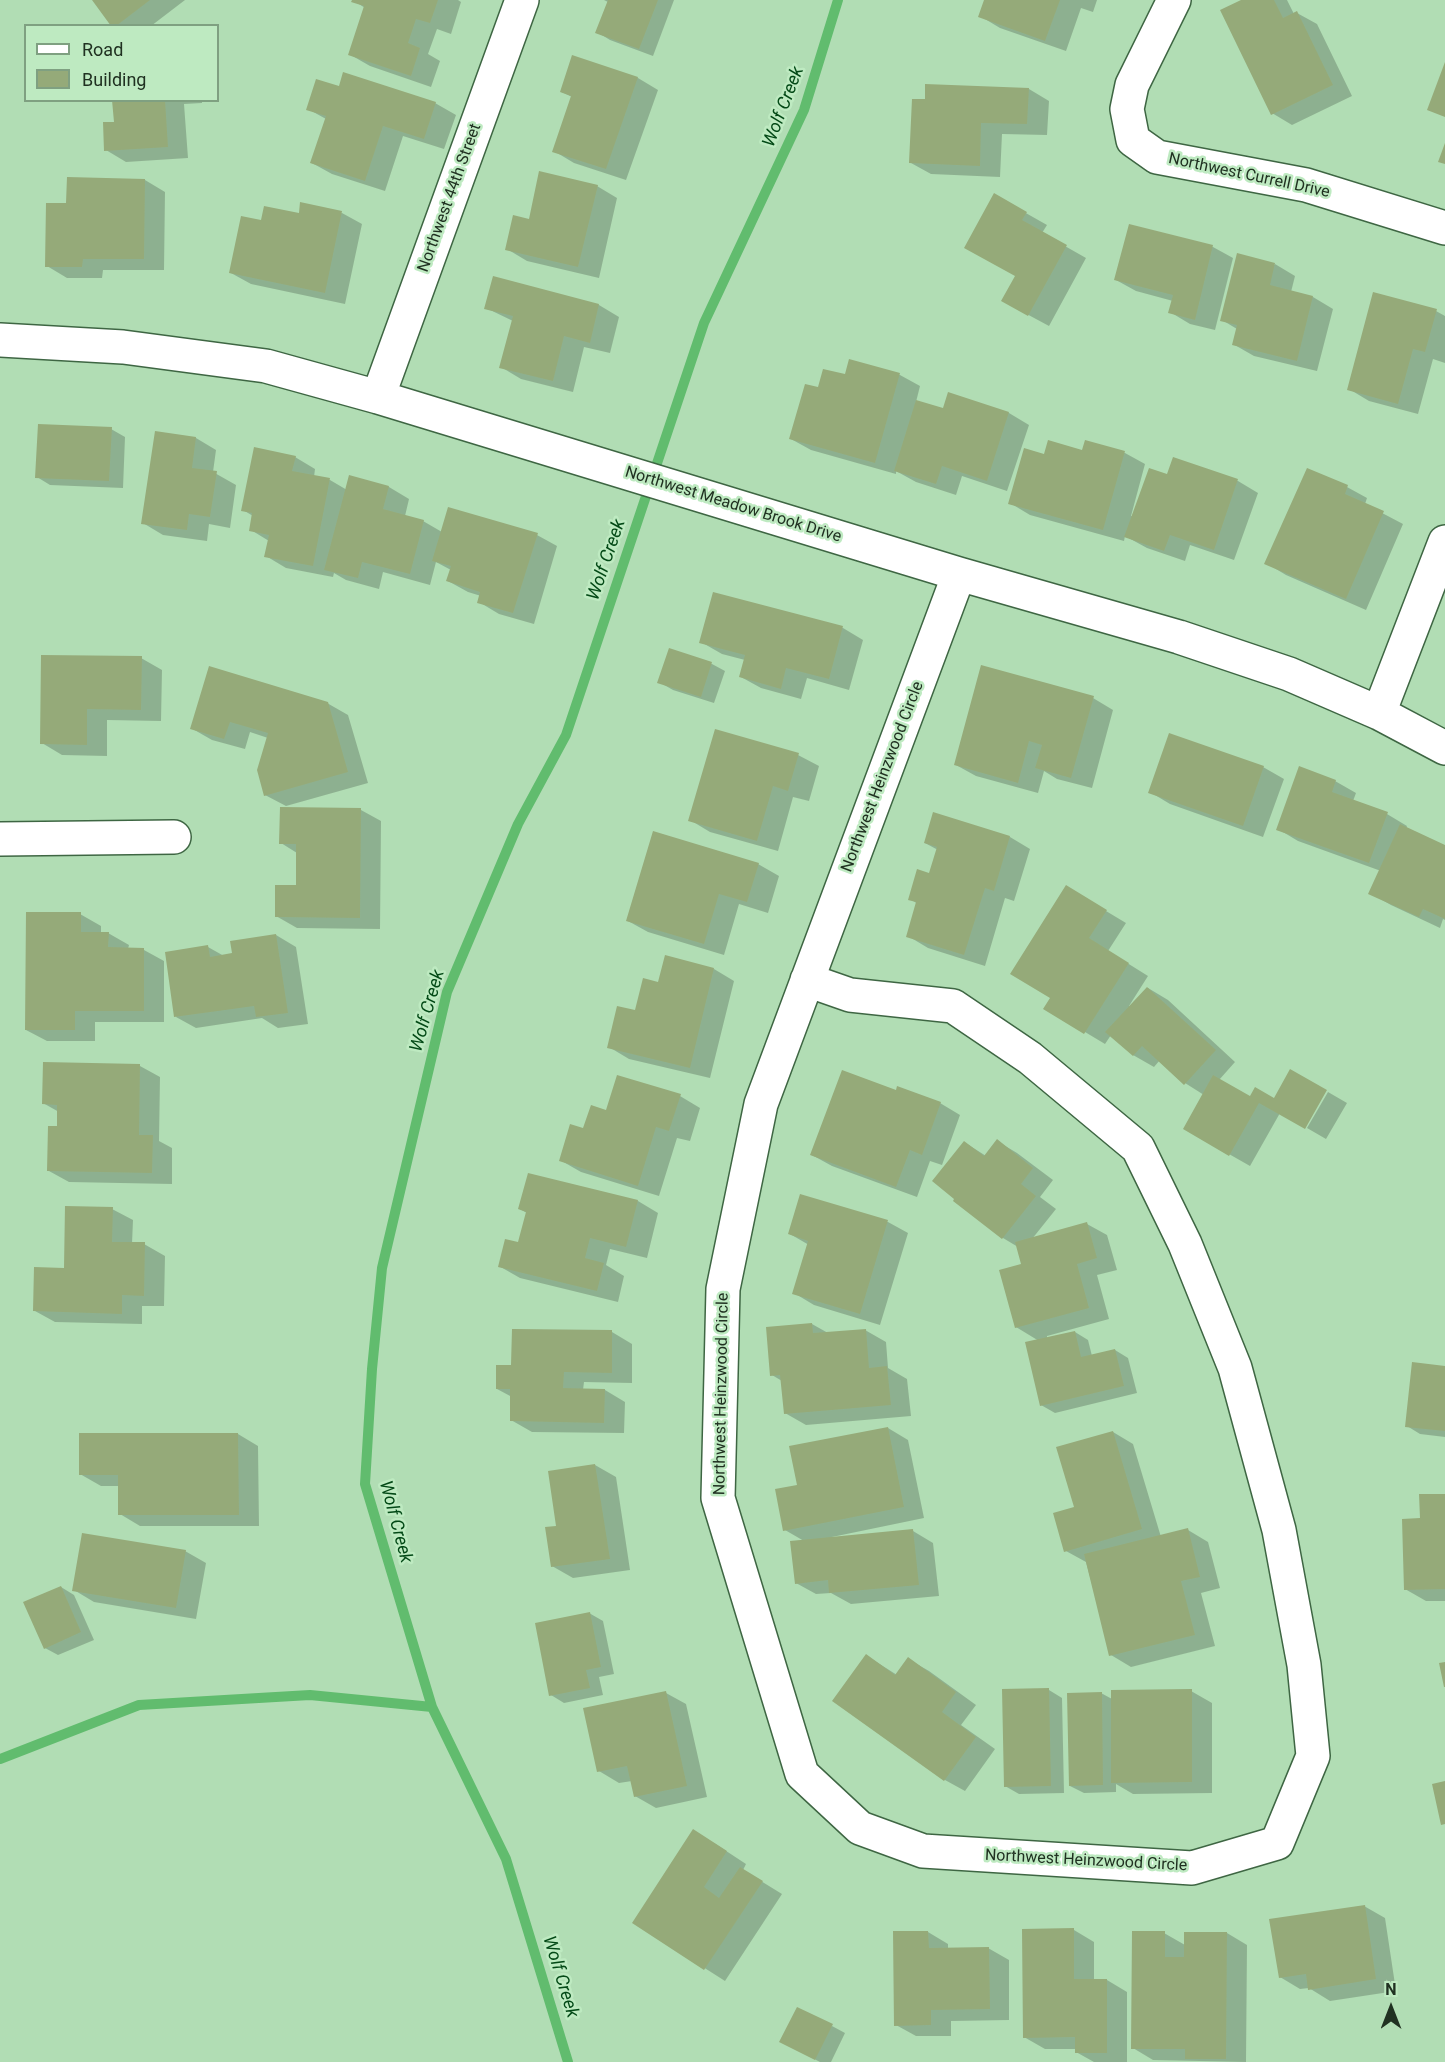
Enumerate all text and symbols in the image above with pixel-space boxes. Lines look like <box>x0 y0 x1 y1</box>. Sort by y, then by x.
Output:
legend <box>24 24 219 102</box>
text: Road <box>82 39 123 60</box>
water label: Wolf Creek <box>759 64 809 150</box>
text: Building <box>82 69 146 90</box>
street label: Northwest 44th Street <box>414 121 486 275</box>
street label: Northwest Currell Drive <box>1167 150 1331 202</box>
street label: Northwest Meadow Brook Drive <box>623 463 843 547</box>
water label: Wolf Creek <box>583 517 631 603</box>
street label: Northwest Heinzwood Circle <box>838 679 928 875</box>
water label: Wolf Creek <box>406 967 450 1055</box>
street label: Northwest Heinzwood Circle <box>711 1293 733 1495</box>
water label: Wolf Creek <box>374 1478 416 1566</box>
street label: Northwest Heinzwood Circle <box>984 1846 1188 1876</box>
water label: Wolf Creek <box>537 1933 583 2021</box>
north arrow <box>1361 1978 1421 2038</box>
text: N <box>1385 1980 1397 1999</box>

